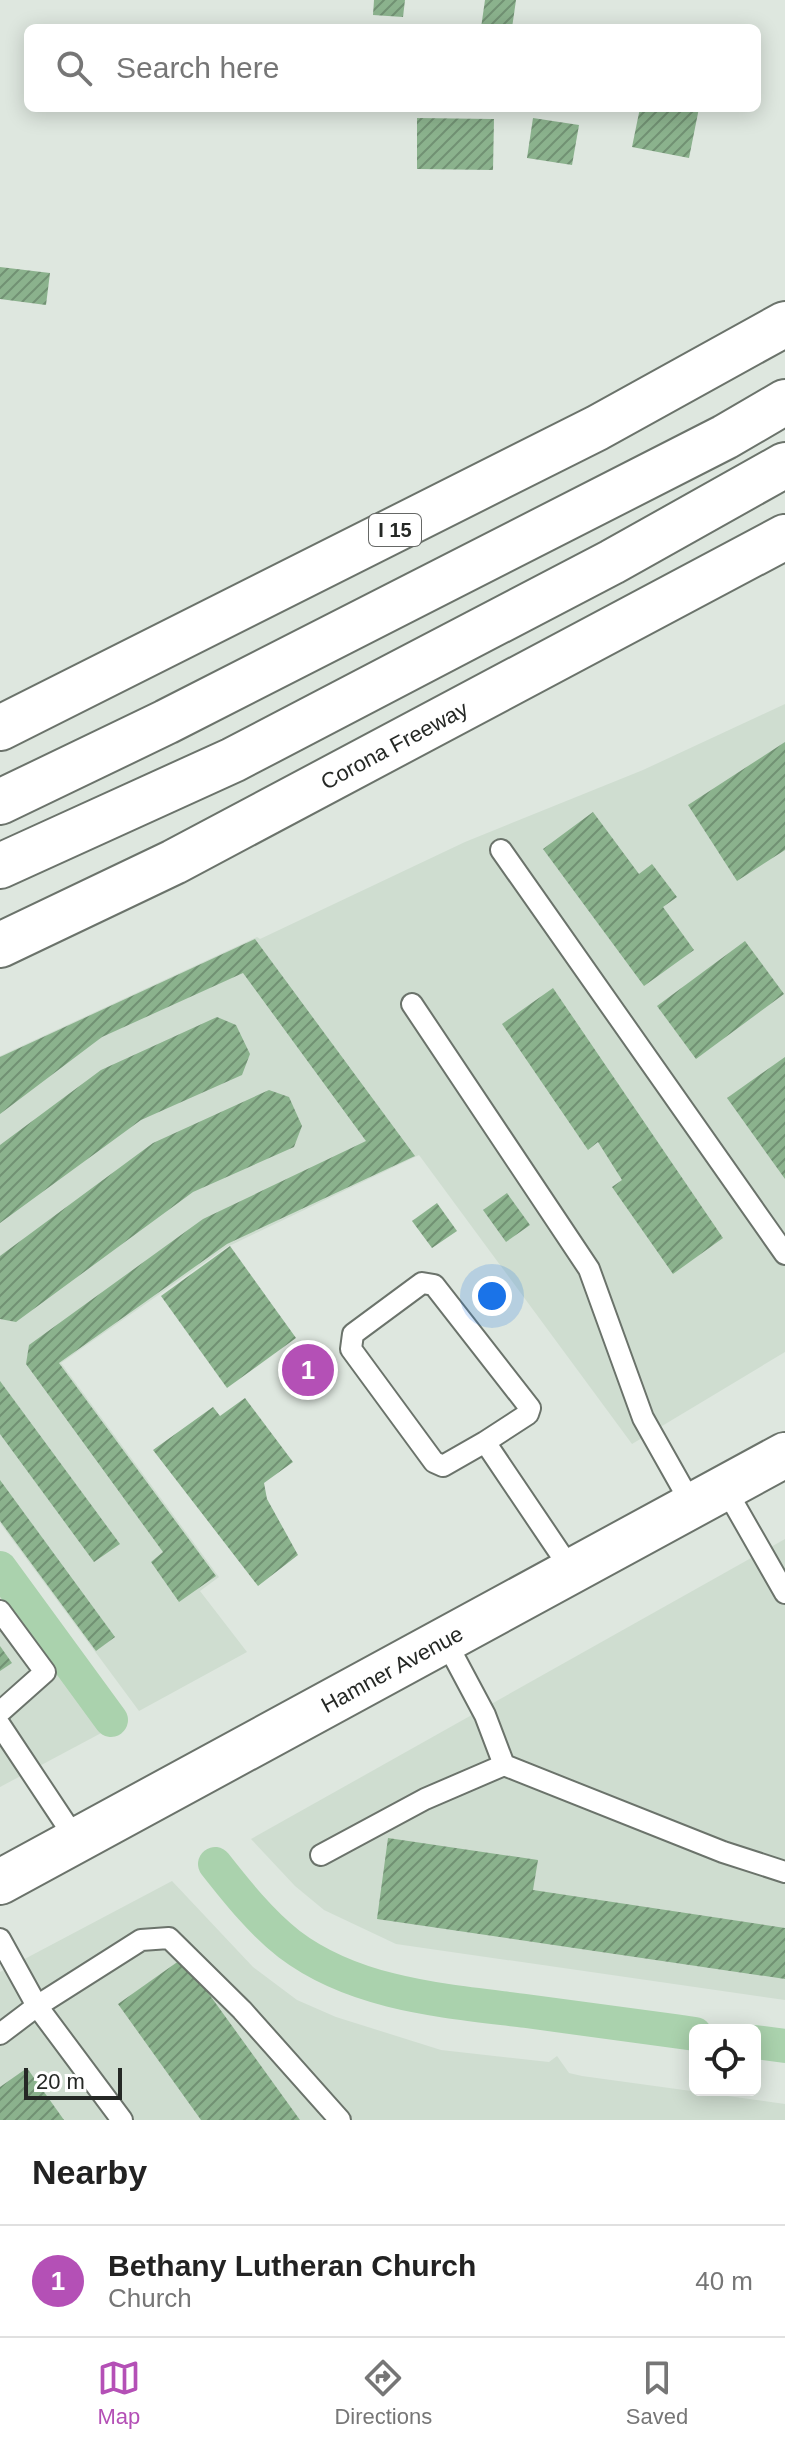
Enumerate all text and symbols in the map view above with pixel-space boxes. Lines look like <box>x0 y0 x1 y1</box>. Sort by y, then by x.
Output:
search box <box>24 24 761 112</box>
icon: search <box>52 46 96 90</box>
text: Search here <box>116 51 279 84</box>
road number: I 15 <box>369 514 421 546</box>
street label: Corona Freeway <box>316 696 472 794</box>
your location <box>472 1276 512 1316</box>
pin: 1 <box>282 1340 334 1400</box>
street label: Hamner Avenue <box>317 1620 467 1717</box>
map controls <box>689 2024 761 2096</box>
button: locate <box>689 2024 761 2096</box>
scale bar <box>24 2064 122 2100</box>
text: 20 m <box>36 2069 85 2094</box>
text: Nearby <box>32 2153 147 2191</box>
text: Bethany Lutheran Church <box>108 2249 476 2282</box>
text: 1 <box>51 2266 65 2296</box>
text: 40 m <box>695 2266 753 2296</box>
text: Church <box>108 2283 192 2313</box>
tab: Map <box>97 2356 141 2430</box>
tab: Directions <box>334 2356 432 2430</box>
tab: Saved <box>626 2356 688 2430</box>

